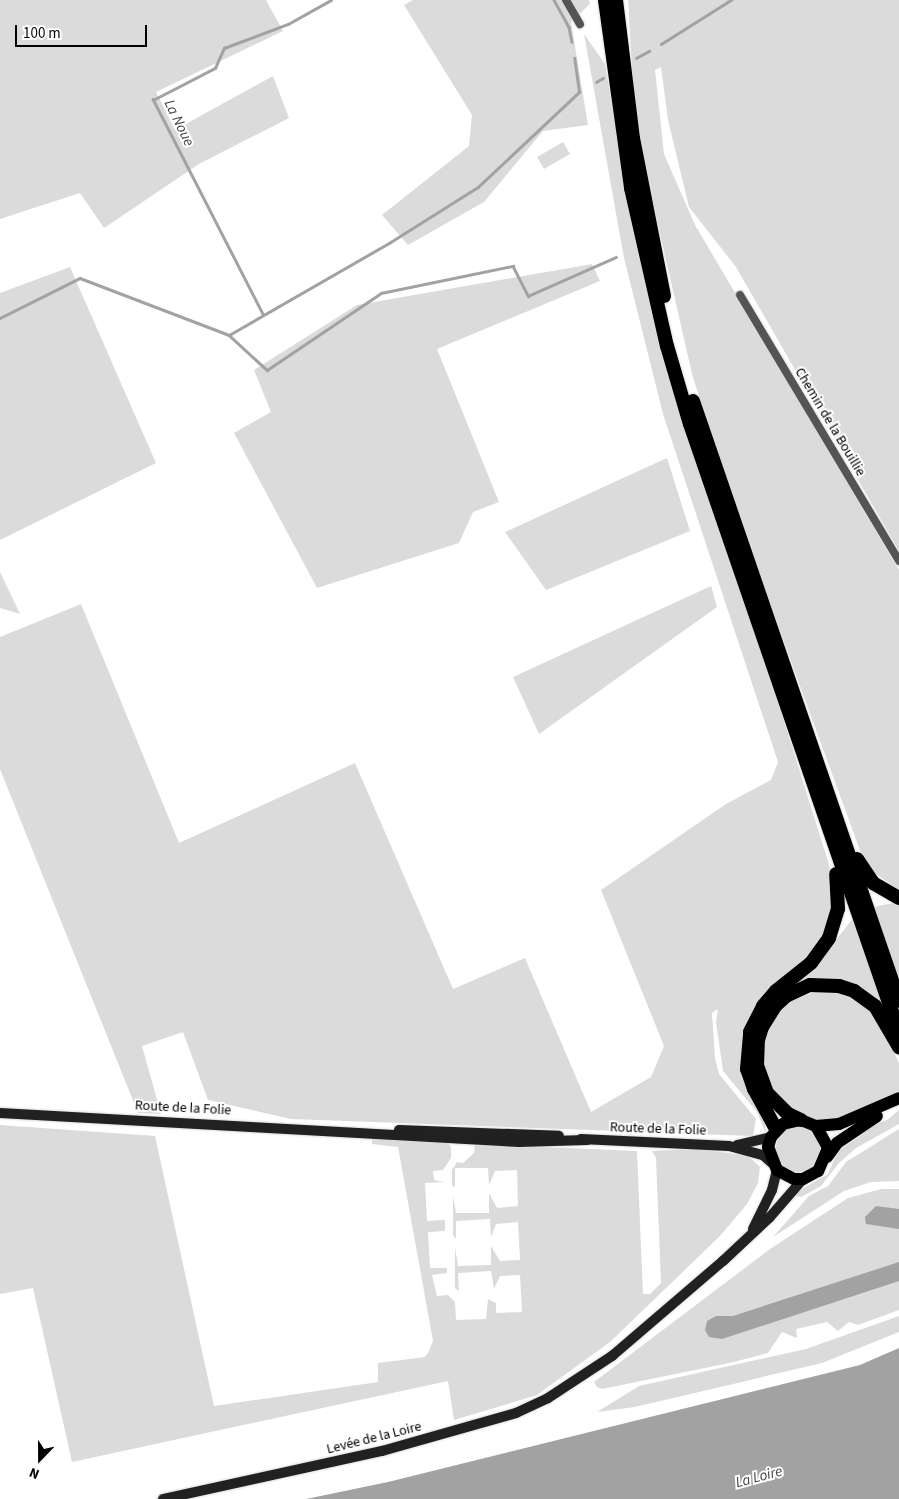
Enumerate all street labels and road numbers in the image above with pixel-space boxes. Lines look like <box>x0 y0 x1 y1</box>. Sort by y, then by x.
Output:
street label: Chemin de la Bouillie <box>791 365 869 479</box>
street label: Route de la Folie <box>134 1097 232 1119</box>
street label: Route de la Folie <box>609 1119 707 1139</box>
street label: Levée de la Loire <box>325 1418 423 1458</box>

